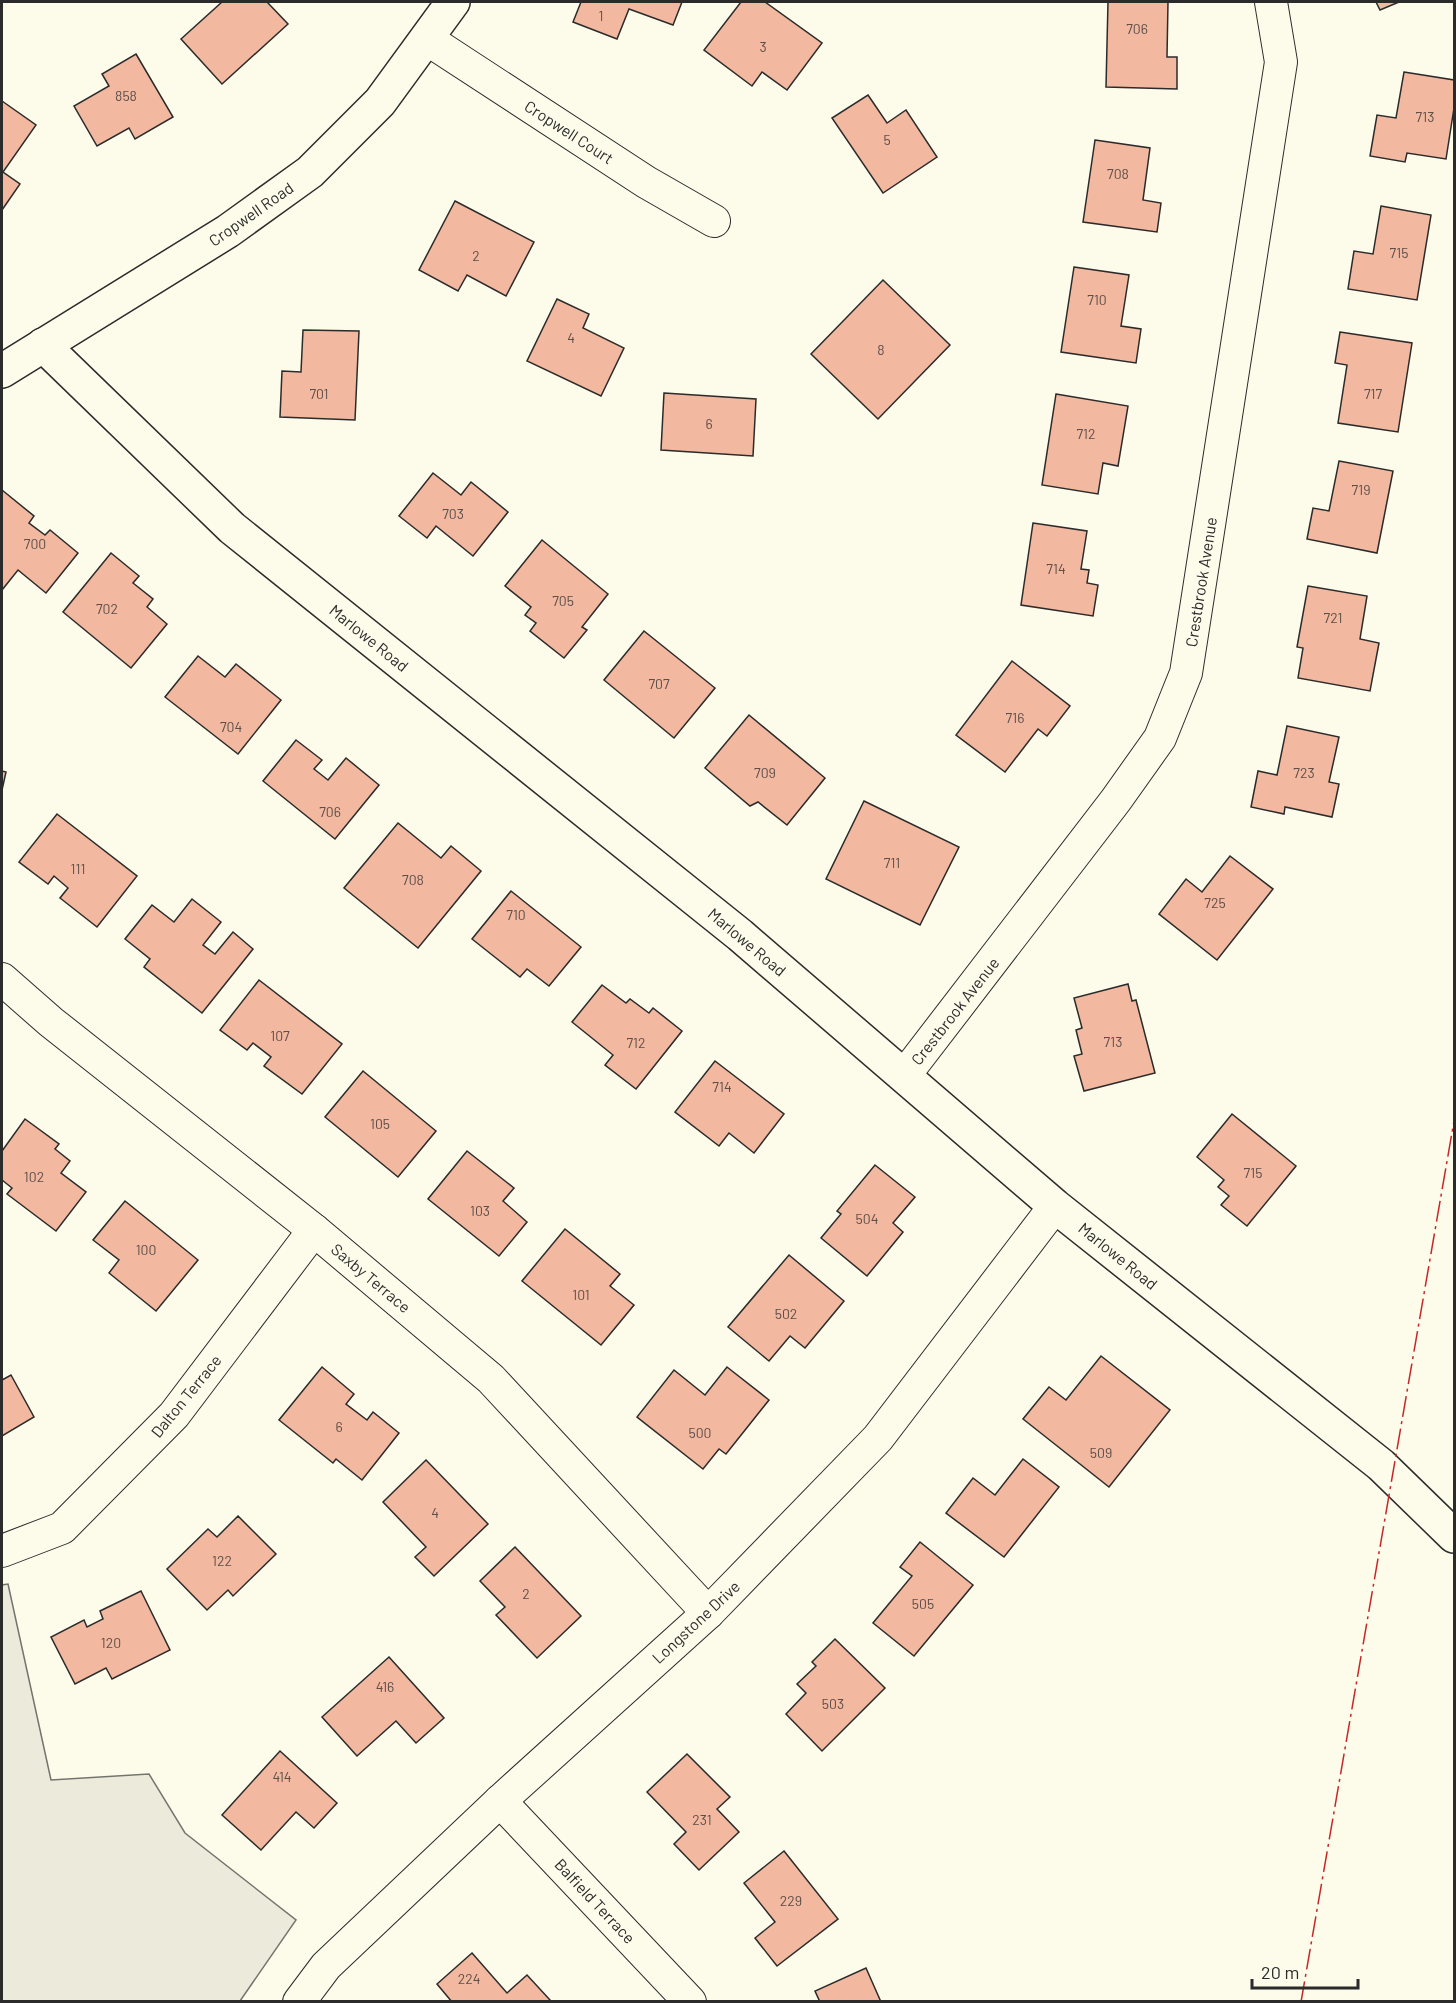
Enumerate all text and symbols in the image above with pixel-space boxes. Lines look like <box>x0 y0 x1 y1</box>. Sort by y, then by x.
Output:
house number: 1 <box>599 7 603 24</box>
house number: 706 <box>1126 20 1148 37</box>
house number: 3 <box>759 38 767 55</box>
house number: 858 <box>115 87 137 104</box>
street label: Cropwell Court <box>521 96 617 167</box>
house number: 713 <box>1416 108 1434 125</box>
house number: 5 <box>883 131 891 148</box>
house number: 708 <box>1107 165 1129 182</box>
street label: Cropwell Road <box>205 178 297 250</box>
house number: 715 <box>1390 244 1408 261</box>
house number: 2 <box>472 247 480 264</box>
house number: 710 <box>1087 291 1107 308</box>
house number: 4 <box>567 329 575 346</box>
house number: 8 <box>877 341 885 358</box>
house number: 701 <box>309 385 329 402</box>
house number: 717 <box>1364 385 1382 402</box>
house number: 6 <box>705 415 713 432</box>
house number: 712 <box>1076 425 1096 442</box>
house number: 719 <box>1352 481 1370 498</box>
house number: 703 <box>442 505 464 522</box>
street label: Crestbrook Avenue <box>1181 516 1220 648</box>
house number: 700 <box>24 535 46 552</box>
house number: 714 <box>1046 560 1066 577</box>
house number: 705 <box>552 592 574 609</box>
house number: 702 <box>96 600 118 617</box>
street label: Marlowe Road <box>326 600 413 675</box>
house number: 721 <box>1324 609 1342 626</box>
house number: 707 <box>648 675 670 692</box>
house number: 716 <box>1006 709 1024 726</box>
house number: 704 <box>220 718 242 735</box>
house number: 709 <box>754 764 776 781</box>
house number: 723 <box>1293 764 1315 781</box>
house number: 706 <box>319 803 341 820</box>
house number: 711 <box>884 854 900 871</box>
house number: 111 <box>71 860 85 877</box>
house number: 708 <box>402 871 424 888</box>
house number: 725 <box>1204 894 1226 911</box>
street label: Marlowe Road <box>704 904 790 980</box>
house number: 710 <box>506 906 526 923</box>
street label: Crestbrook Avenue <box>907 953 1003 1068</box>
house number: 107 <box>270 1027 290 1044</box>
house number: 713 <box>1104 1033 1122 1050</box>
house number: 712 <box>626 1034 646 1051</box>
house number: 714 <box>712 1078 732 1095</box>
house number: 105 <box>370 1115 390 1132</box>
house number: 715 <box>1244 1164 1262 1181</box>
house number: 102 <box>24 1168 44 1185</box>
house number: 103 <box>470 1202 490 1219</box>
house number: 504 <box>856 1210 878 1227</box>
street label: Marlowe Road <box>1075 1218 1162 1293</box>
street label: Saxby Terrace <box>328 1239 415 1316</box>
house number: 100 <box>136 1241 156 1258</box>
house number: 101 <box>572 1286 590 1303</box>
house number: 502 <box>775 1305 797 1322</box>
street label: Dalton Terrace <box>146 1351 225 1441</box>
house number: 6 <box>335 1418 343 1435</box>
house number: 500 <box>688 1424 712 1441</box>
house number: 509 <box>1090 1444 1112 1461</box>
house number: 4 <box>431 1504 439 1521</box>
house number: 122 <box>212 1552 232 1569</box>
street label: Longstone Drive <box>648 1576 743 1667</box>
house number: 2 <box>522 1585 530 1602</box>
house number: 505 <box>912 1595 934 1612</box>
house number: 120 <box>101 1634 121 1651</box>
house number: 416 <box>376 1678 394 1695</box>
house number: 503 <box>822 1695 844 1712</box>
house number: 414 <box>272 1768 292 1785</box>
house number: 231 <box>692 1811 712 1828</box>
street label: Balfield Terrace <box>551 1854 639 1947</box>
house number: 229 <box>780 1892 802 1909</box>
scale bar <box>1252 1952 1358 1990</box>
text: 20 m <box>1261 1961 1299 1983</box>
house number: 224 <box>458 1970 480 1987</box>

